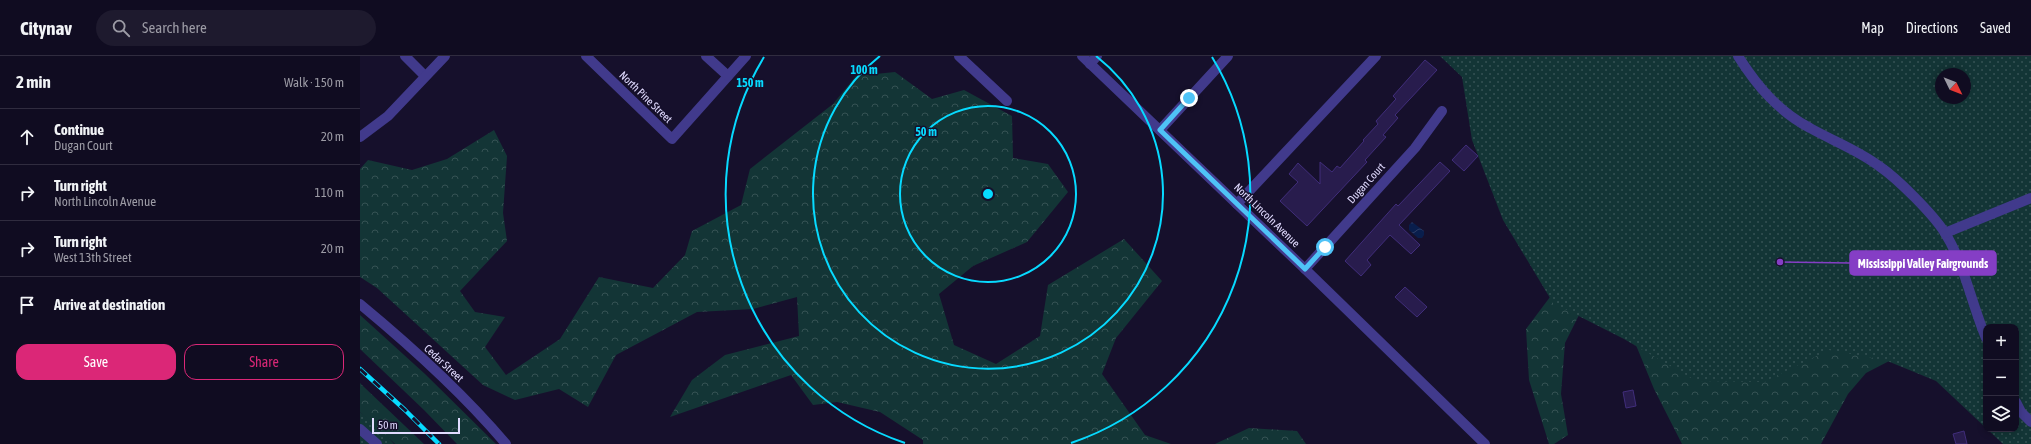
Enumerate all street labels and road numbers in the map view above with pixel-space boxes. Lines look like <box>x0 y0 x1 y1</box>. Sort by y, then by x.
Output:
street label: North Pine Street <box>617 69 675 125</box>
street label: Dugan Court <box>1345 161 1387 205</box>
street label: North Lincoln Avenue <box>1232 181 1302 249</box>
street label: Cedar Street <box>422 342 466 384</box>

